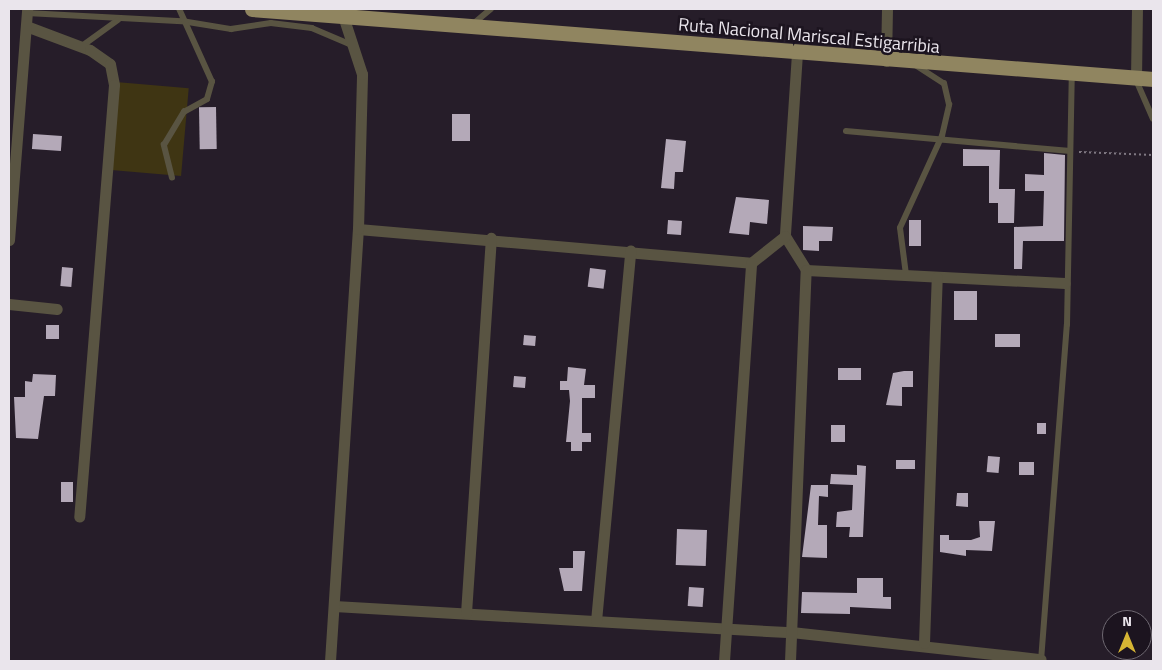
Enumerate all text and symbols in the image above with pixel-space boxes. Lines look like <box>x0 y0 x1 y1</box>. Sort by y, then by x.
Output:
street label: Ruta Nacional Mariscal Estigarribia <box>677 14 941 58</box>
north arrow <box>1102 610 1152 660</box>
text: N <box>1122 610 1132 631</box>

